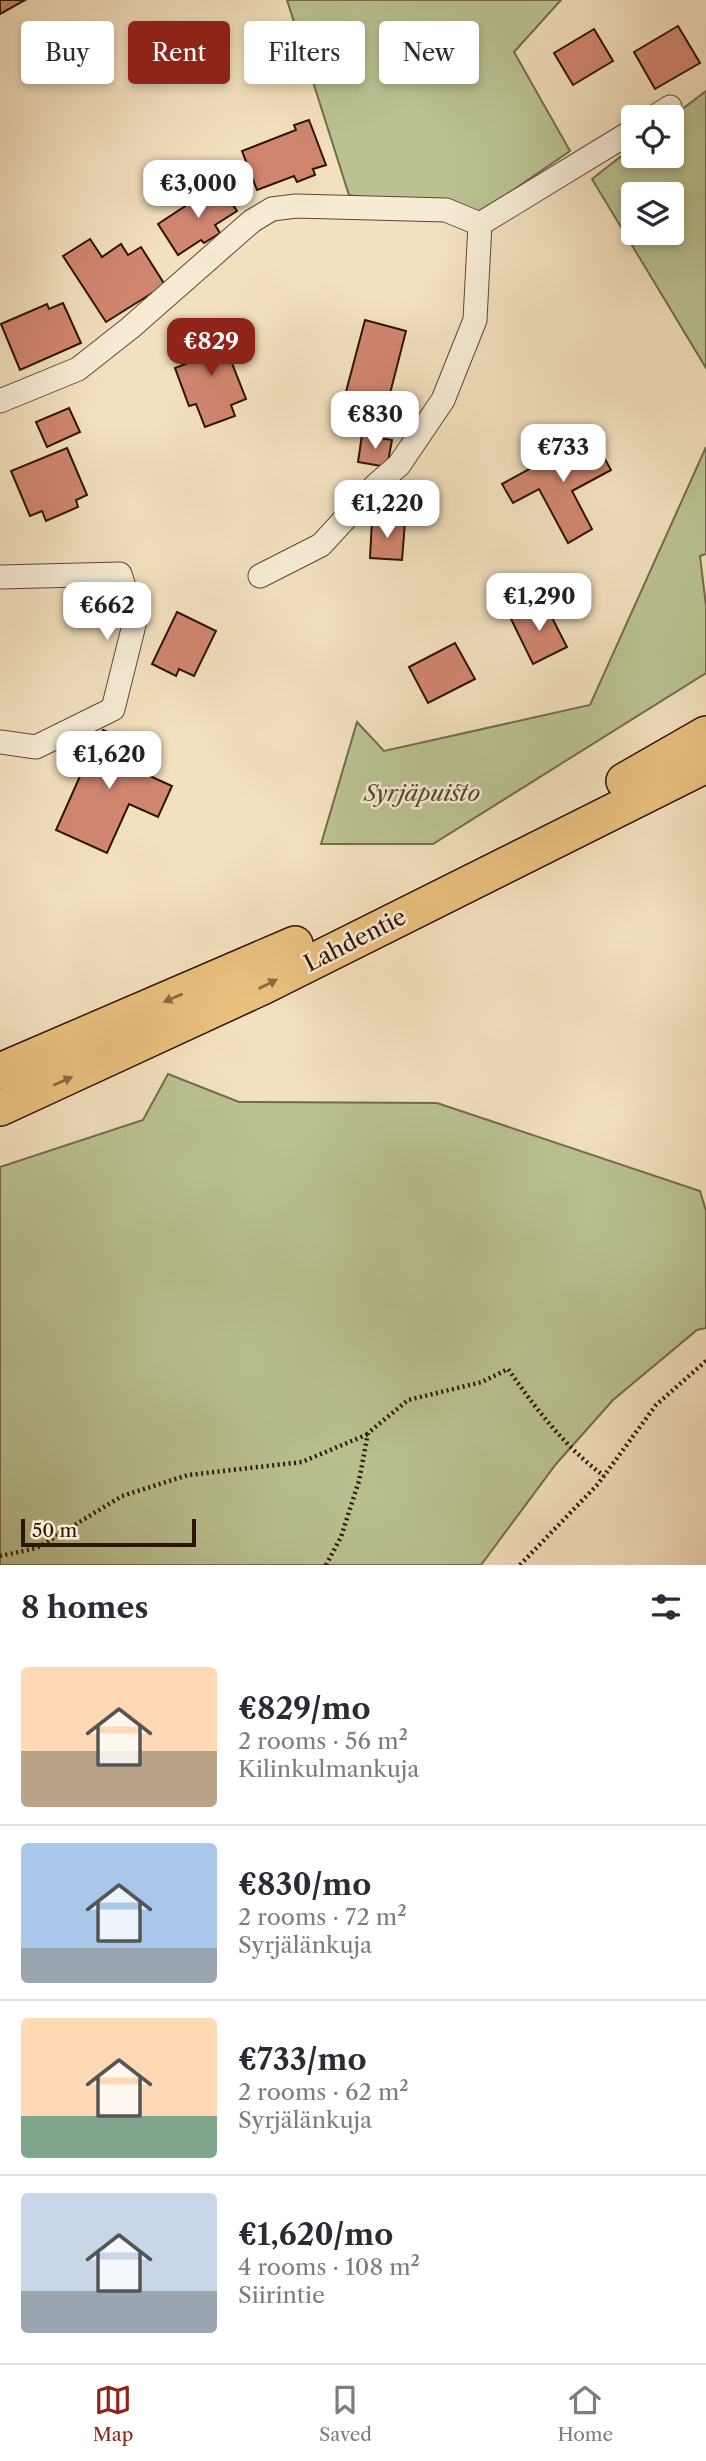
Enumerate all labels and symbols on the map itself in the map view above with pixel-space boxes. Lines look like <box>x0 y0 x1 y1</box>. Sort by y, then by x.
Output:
pin: €3,000 <box>141 160 255 220</box>
pin: €829 <box>170 318 252 378</box>
pin: €830 <box>334 392 416 451</box>
pin: €733 <box>522 424 604 484</box>
pin: €1,220 <box>330 480 444 540</box>
pin: €1,290 <box>482 574 596 633</box>
pin: €662 <box>66 582 148 642</box>
pin: €1,620 <box>52 732 166 791</box>
park label: Syrjäpuisto <box>362 779 480 807</box>
street label: Lahdentie <box>299 902 411 978</box>
one-way arrow <box>258 978 278 989</box>
one-way arrow <box>163 992 183 1004</box>
one-way arrow <box>52 1075 73 1086</box>
scale bar <box>21 1516 196 1548</box>

